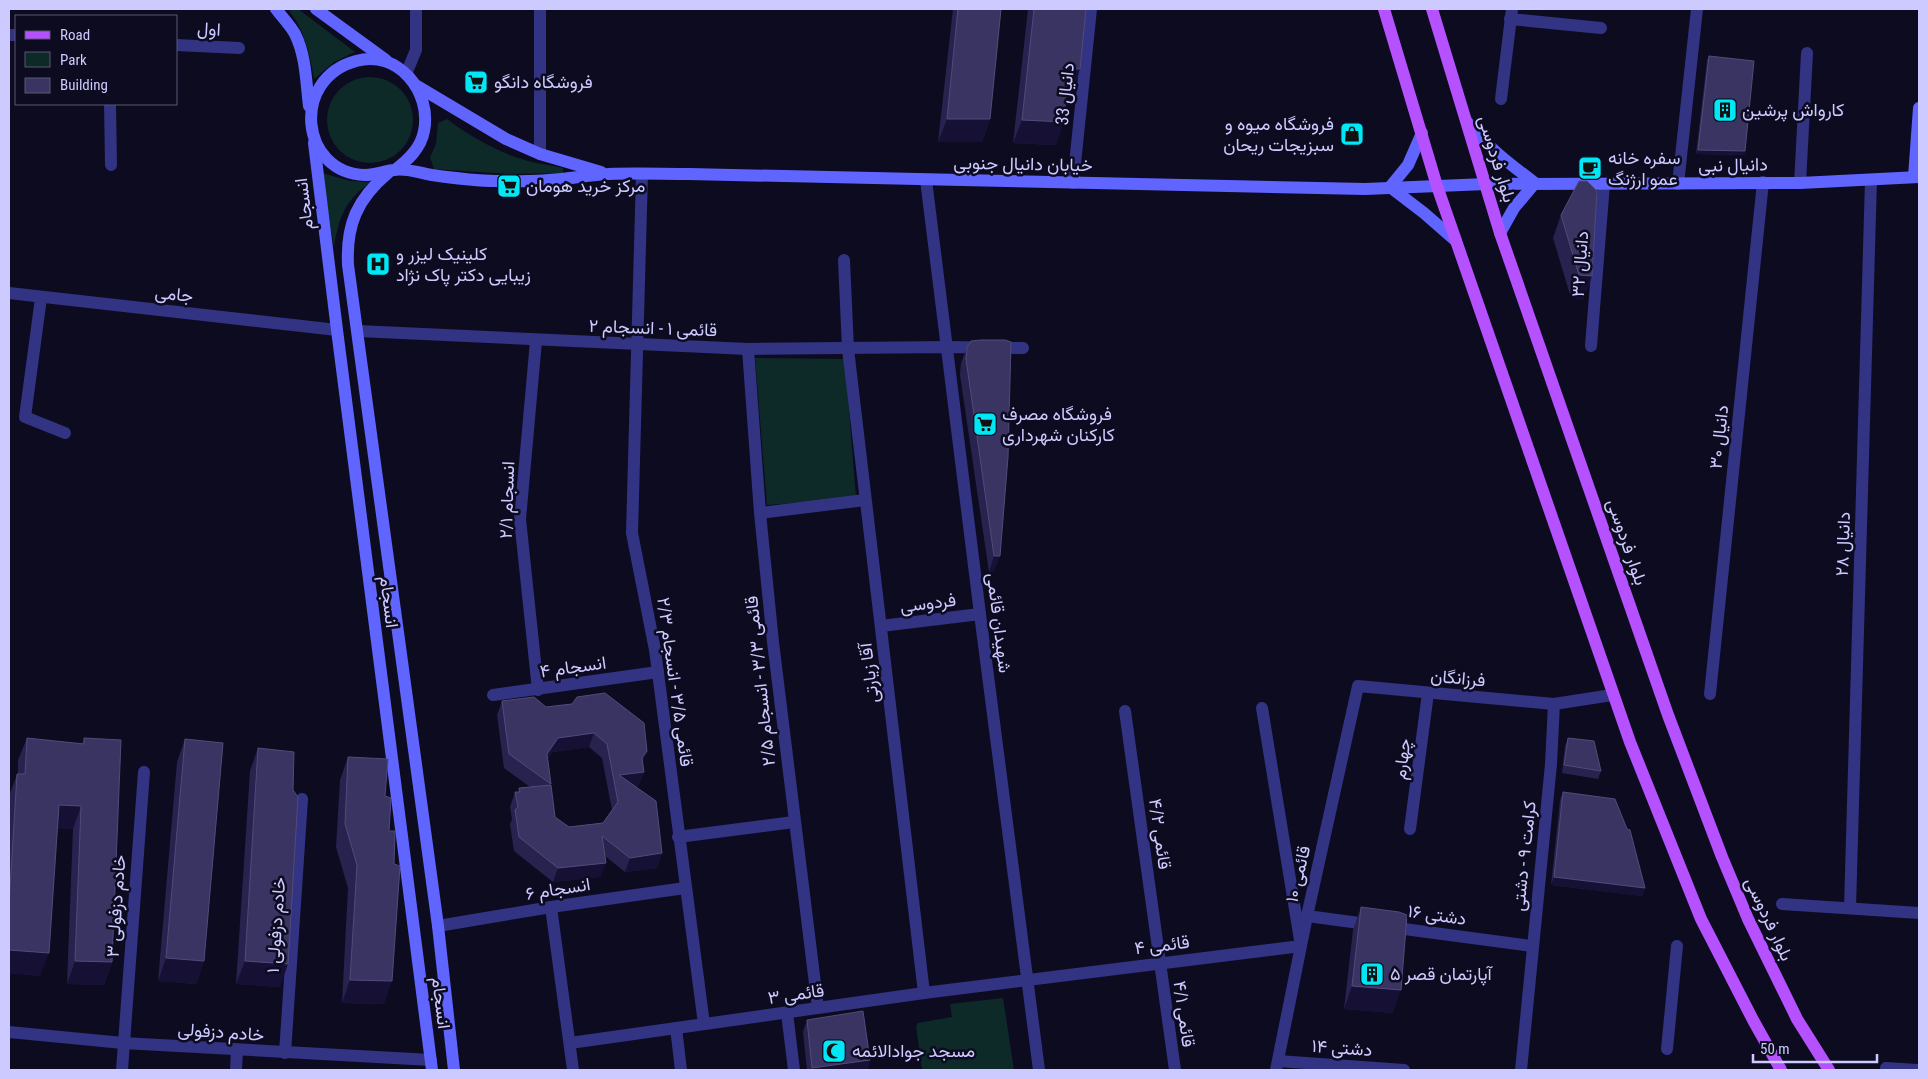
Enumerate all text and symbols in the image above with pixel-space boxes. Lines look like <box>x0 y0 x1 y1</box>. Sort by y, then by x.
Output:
legend <box>15 15 178 105</box>
street label: اول <box>197 17 221 41</box>
text: Road <box>60 26 90 44</box>
text: Park <box>60 51 87 69</box>
street label: دانیال 33 <box>1051 62 1079 126</box>
supermarket icon: فروشگاه دانگو <box>463 69 489 95</box>
place label: فروشگاه دانگو <box>494 71 593 93</box>
text: Building <box>60 76 108 94</box>
building icon: کارواش پرشین <box>1712 97 1738 123</box>
place label: کارواش پرشین <box>1742 99 1844 122</box>
place label: فروشگاه میوه و سبزیجات ریحان <box>1223 113 1334 156</box>
street label: بلوار فردوسی <box>1473 113 1521 205</box>
shop icon: فروشگاه میوه و سبزیجات ریحان <box>1339 121 1365 147</box>
place label: سفره خانه عمو ارژنگ <box>1608 147 1680 190</box>
street label: خیابان دانیال جنوبی <box>953 152 1093 176</box>
street label: دانیال نبی <box>1698 153 1768 177</box>
cafe icon: سفره خانه عمو ارژنگ <box>1577 155 1603 181</box>
supermarket icon: مرکز خرید هومان <box>496 173 522 199</box>
place label: مرکز خرید هومان <box>526 175 645 197</box>
street label: انسجام <box>290 177 319 231</box>
street label: دانیال ۳۲ <box>1567 230 1593 298</box>
place label: کلینیک لیزر و زیبایی دکتر پاک نژاد <box>396 243 531 287</box>
hospital icon: کلینیک لیزر و زیبایی دکتر پاک نژاد <box>365 251 391 277</box>
street label: جامی <box>154 281 194 307</box>
street label: قائمی ۱ - انسجام ۲ <box>588 315 718 342</box>
place label: فروشگاه مصرف کارکنان شهرداری <box>1002 403 1115 446</box>
street label: دانیال ۳۰ <box>1705 404 1733 470</box>
supermarket icon: فروشگاه مصرف کارکنان شهرداری <box>972 411 998 437</box>
street label: انسجام ۲/۱ <box>495 461 520 539</box>
street label: بلوار فردوسی <box>1602 496 1652 588</box>
street label: دانیال ۲۸ <box>1831 511 1855 577</box>
street label: شهیدان قائمی <box>982 572 1016 674</box>
street label: انسجام <box>374 575 403 629</box>
street label: فردوسی <box>899 589 957 617</box>
street label: قائمی ۳/۳ - انسجام ۲/۵ <box>740 595 781 767</box>
street label: قائمی ۳/۵ - انسجام ۲/۳ <box>651 596 698 768</box>
street label: آقا زیارتی <box>854 640 884 704</box>
street label: انسجام ۴ <box>538 651 608 684</box>
street label: فرزانگان <box>1430 665 1486 691</box>
street label: چهارم <box>1389 737 1416 781</box>
street label: قائمی ۴/۲ <box>1144 797 1176 871</box>
street label: کرامت ۹ - دشتی <box>1507 800 1541 912</box>
street label: قائمی ۱۰ <box>1281 843 1315 905</box>
street label: خادم دزفولی ۳ <box>101 854 132 958</box>
street label: انسجام ۶ <box>524 873 592 906</box>
street label: بلوار فردوسی <box>1740 874 1798 964</box>
street label: خادم دزفولی ۱ <box>262 876 291 974</box>
street label: دشتی ۱۶ <box>1406 900 1468 930</box>
street label: قائمی ۴ <box>1133 931 1191 959</box>
building icon: آپارتمان قصر ۵ <box>1359 961 1385 987</box>
place label: آپارتمان قصر ۵ <box>1390 963 1494 986</box>
street label: انسجام <box>426 976 455 1030</box>
street label: قائمی ۳ <box>766 979 826 1009</box>
street label: قائمی ۴/۱ <box>1168 979 1200 1049</box>
street label: خادم دزفولی <box>177 1018 265 1047</box>
scale bar <box>1753 1032 1877 1064</box>
street label: دشتی ۱۴ <box>1311 1035 1373 1061</box>
mosque icon: مسجد جوادالائمه <box>821 1038 847 1064</box>
place label: مسجد جوادالائمه <box>852 1040 975 1062</box>
text: 50 m <box>1760 1040 1790 1058</box>

